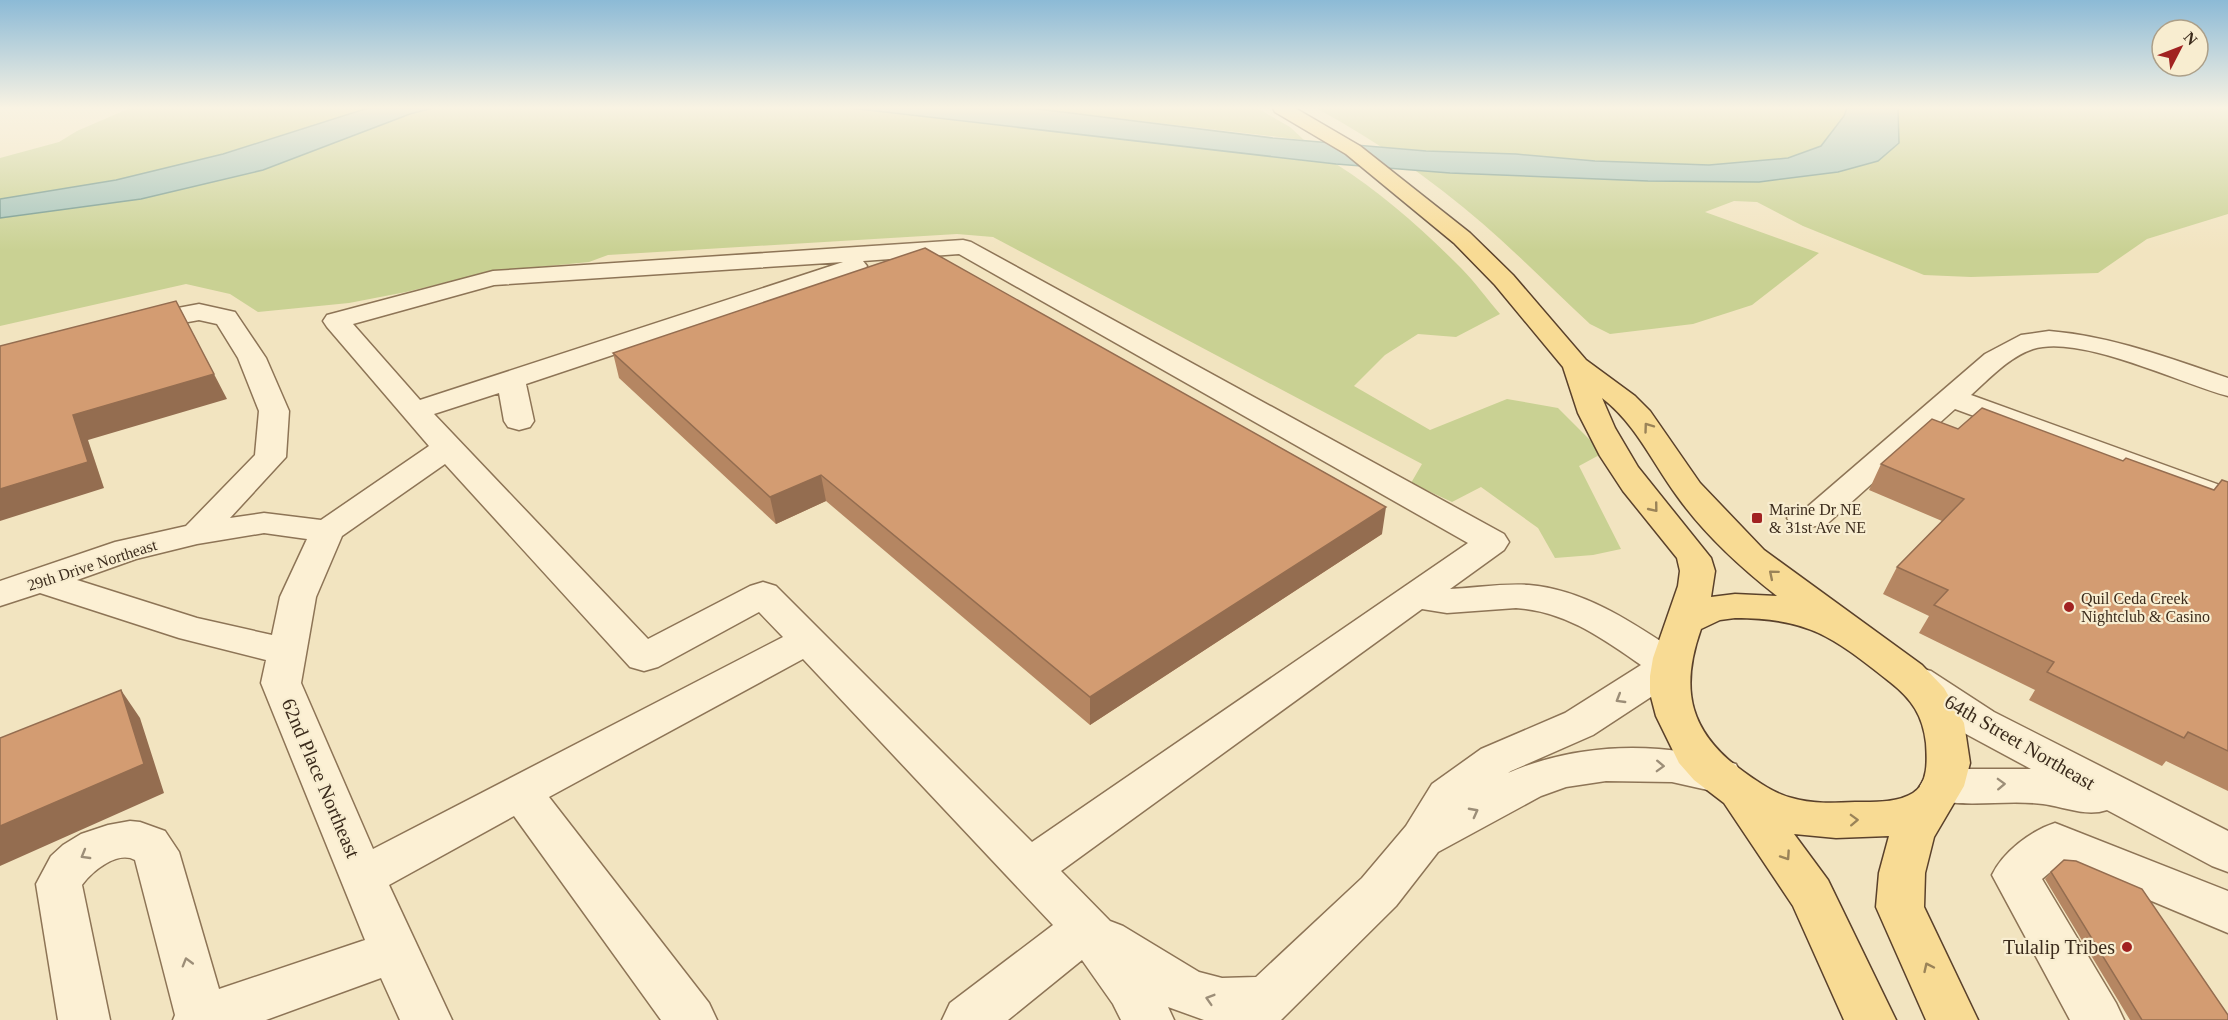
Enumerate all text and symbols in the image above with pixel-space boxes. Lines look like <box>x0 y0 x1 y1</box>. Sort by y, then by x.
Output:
north arrow <box>2150 18 2210 78</box>
text: N <box>2181 28 2201 49</box>
one-way arrow <box>1644 422 1655 433</box>
one-way arrow <box>1646 501 1657 512</box>
place label: Marine Dr NE & 31st Ave NE <box>1769 501 1866 536</box>
marker: Marine Dr NE & 31st Ave NE <box>1750 511 1764 525</box>
street label: 29th Drive Northeast <box>25 536 159 594</box>
one-way arrow <box>1769 571 1780 582</box>
place label: Quil Ceda Creek Nightclub & Casino <box>2081 590 2210 626</box>
marker: Quil Ceda Creek Nightclub & Casino <box>2062 600 2076 614</box>
street label: 64th Street Northeast <box>1941 690 2099 794</box>
one-way arrow <box>1616 692 1626 704</box>
street label: 62nd Place Northeast <box>277 695 365 861</box>
one-way arrow <box>1655 760 1664 772</box>
one-way arrow <box>1996 778 2005 790</box>
one-way arrow <box>1468 808 1479 819</box>
one-way arrow <box>1850 814 1859 827</box>
one-way arrow <box>81 848 91 860</box>
one-way arrow <box>1778 850 1790 860</box>
place label: Tulalip Tribes <box>2003 936 2115 959</box>
marker: Tulalip Tribes <box>2120 940 2134 954</box>
one-way arrow <box>182 958 194 968</box>
one-way arrow <box>1923 962 1935 973</box>
one-way arrow <box>1205 994 1216 1006</box>

